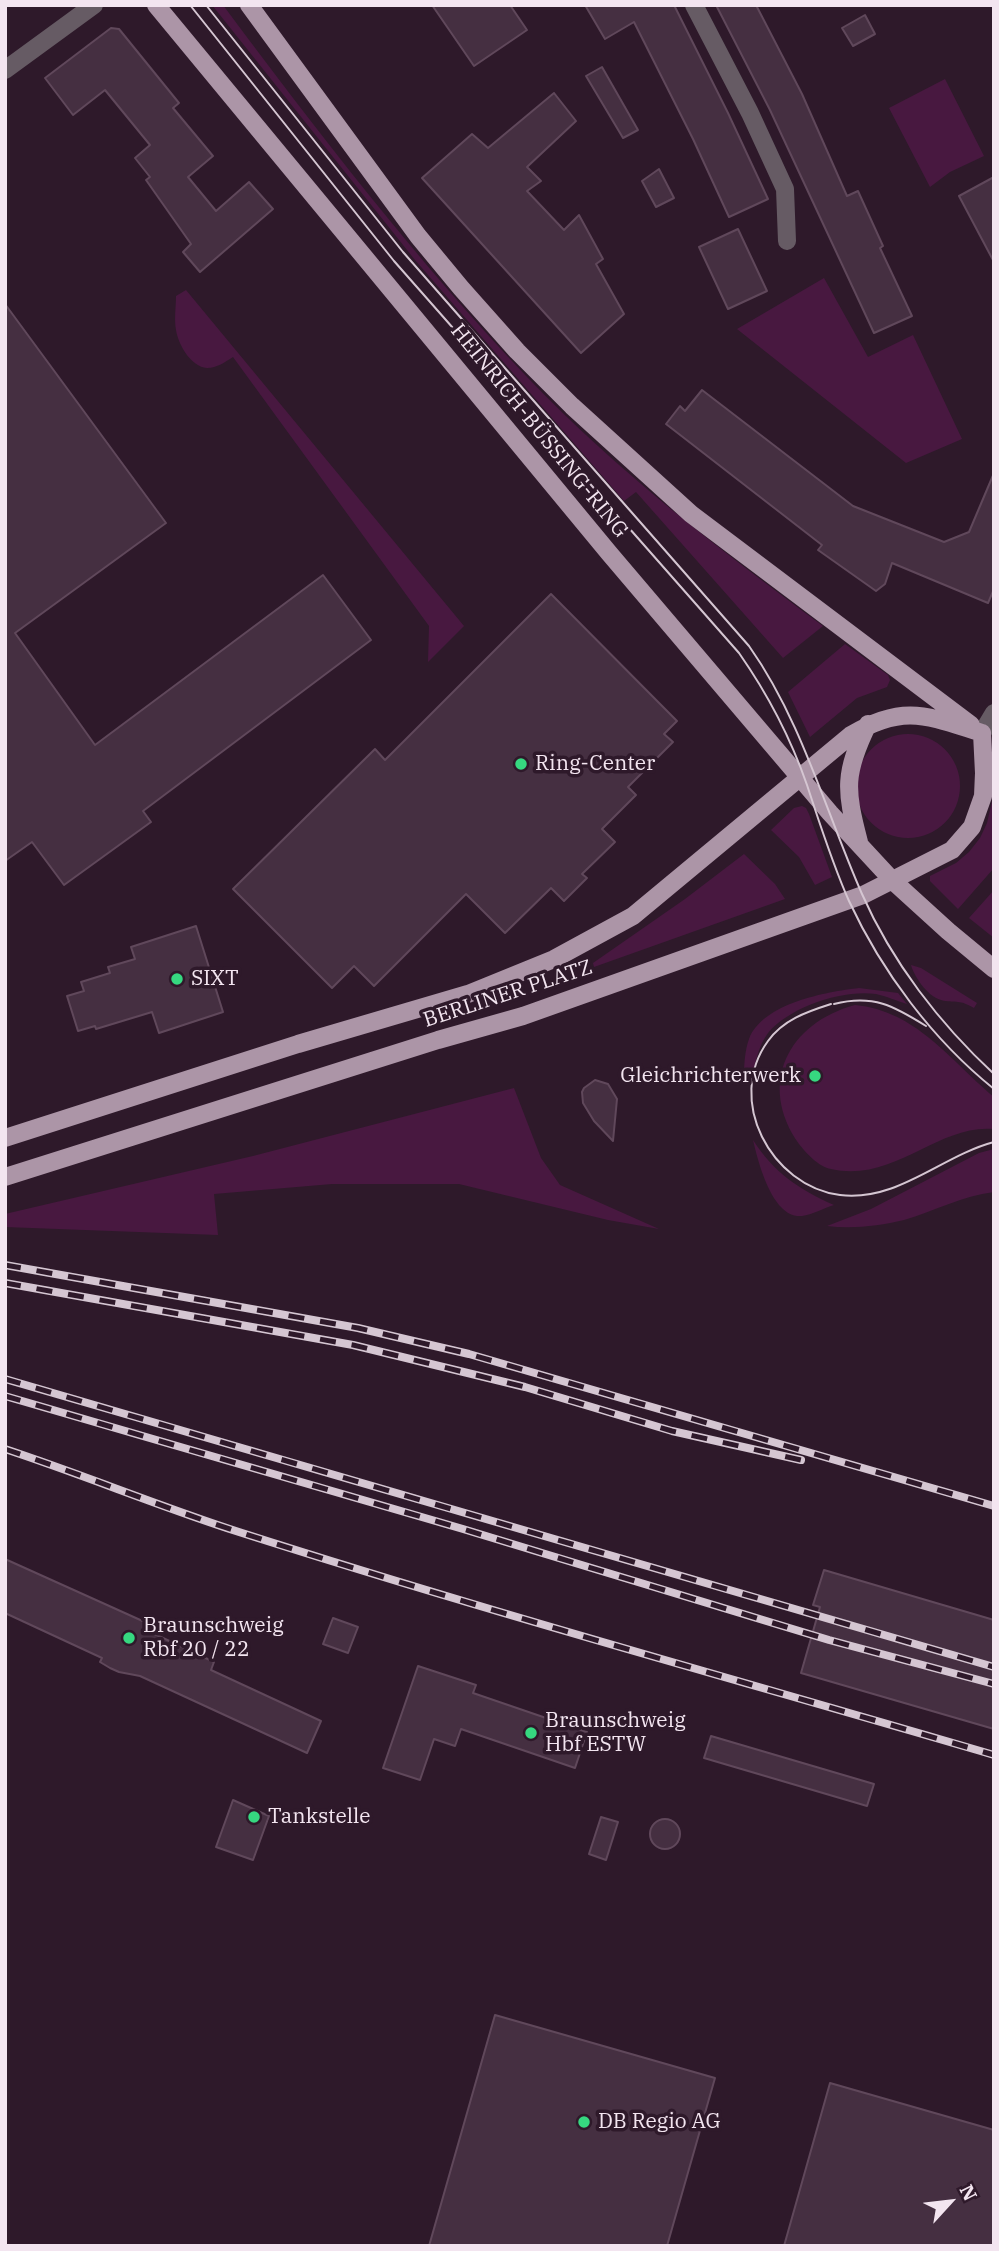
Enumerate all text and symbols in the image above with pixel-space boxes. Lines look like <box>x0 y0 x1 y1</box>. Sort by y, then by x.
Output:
street label: HEINRICH-BÜSSING-RING <box>445 319 633 543</box>
place label: Ring-Center <box>535 751 655 777</box>
marker: Ring-Center <box>513 756 529 772</box>
street label: BERLINER PLATZ <box>420 955 596 1033</box>
place label: SIXT <box>191 966 239 992</box>
marker: SIXT <box>169 971 185 987</box>
place label: Gleichrichterwerk <box>620 1063 801 1089</box>
marker: Gleichrichterwerk <box>807 1068 823 1084</box>
place label: Braunschweig Rbf 20 / 22 <box>143 1613 284 1663</box>
marker: Braunschweig Rbf 20 / 22 <box>121 1630 137 1646</box>
place label: Braunschweig Hbf ESTW <box>545 1708 686 1758</box>
marker: Braunschweig Hbf ESTW <box>523 1725 539 1741</box>
place label: Tankstelle <box>268 1804 371 1830</box>
marker: Tankstelle <box>246 1809 262 1825</box>
place label: DB Regio AG <box>598 2109 721 2135</box>
marker: DB Regio AG <box>576 2114 592 2130</box>
north arrow <box>915 2167 985 2237</box>
text: N <box>955 2180 983 2205</box>

